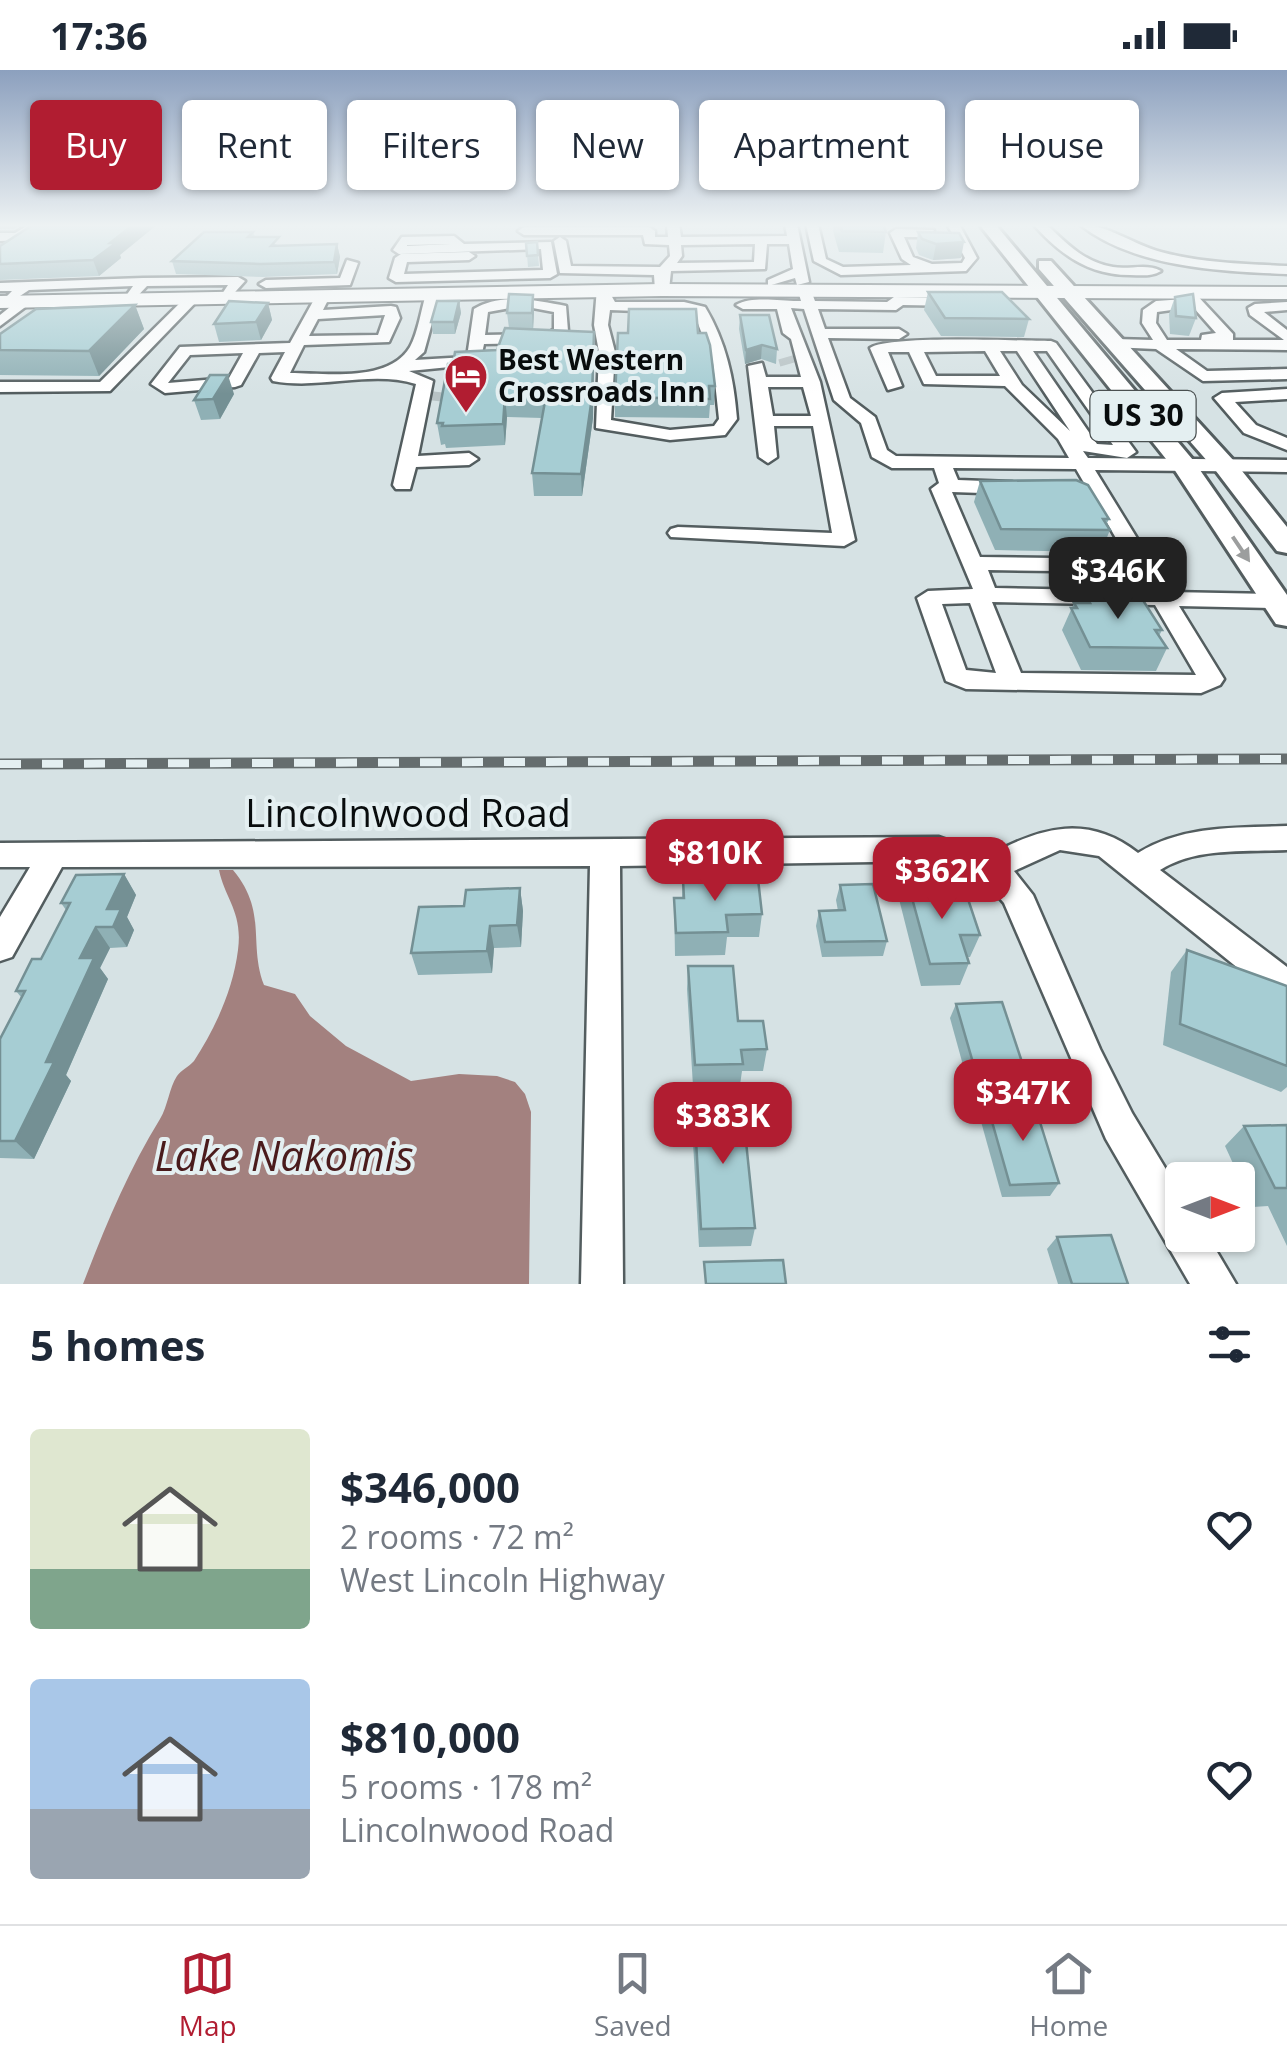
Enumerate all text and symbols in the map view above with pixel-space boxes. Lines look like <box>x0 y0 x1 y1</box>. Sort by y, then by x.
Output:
text: 17:36 <box>50 9 148 61</box>
chip: Buy <box>30 100 162 190</box>
chip: Rent <box>182 100 327 190</box>
chip: Filters <box>347 100 516 190</box>
chip: New <box>536 100 679 190</box>
chip: Apartment <box>699 100 945 190</box>
chip: House <box>965 100 1139 190</box>
place label: Best Western Crossroads Inn <box>498 340 706 410</box>
hotel icon: Best Western Crossroads Inn <box>443 353 489 414</box>
road number: US 30 <box>1090 391 1196 441</box>
one-way arrow <box>1231 536 1249 563</box>
pin: $346K <box>1048 537 1188 622</box>
text: $346K <box>1071 548 1165 591</box>
street label: Lincolnwood Road <box>245 786 571 838</box>
pin: $810K <box>645 819 785 904</box>
text: $810K <box>668 830 762 873</box>
pin: $362K <box>872 837 1012 922</box>
text: $362K <box>895 848 989 891</box>
pin: $347K <box>953 1059 1093 1144</box>
text: $347K <box>976 1070 1070 1113</box>
pin: $383K <box>653 1082 793 1167</box>
text: $383K <box>676 1093 770 1136</box>
water label: Lake Nakomis <box>154 1126 414 1183</box>
north arrow <box>1165 1162 1255 1252</box>
map controls <box>1165 1162 1255 1252</box>
text: 5 homes <box>30 1316 205 1373</box>
icon: filters <box>1202 1317 1257 1372</box>
text: $346,000 <box>340 1458 520 1515</box>
icon: home <box>110 1469 230 1589</box>
icon: heart <box>1202 1502 1257 1557</box>
text: 2 rooms · 72 m² <box>340 1515 574 1558</box>
text: West Lincoln Highway <box>340 1558 665 1601</box>
text: $810,000 <box>340 1708 520 1765</box>
icon: home <box>110 1719 230 1839</box>
icon: heart <box>1202 1752 1257 1807</box>
text: 5 rooms · 178 m² <box>340 1765 592 1808</box>
text: Lincolnwood Road <box>340 1808 614 1851</box>
tab: Map <box>179 1946 237 2044</box>
tab: Saved <box>594 1946 672 2044</box>
tab: Home <box>1029 1946 1108 2044</box>

